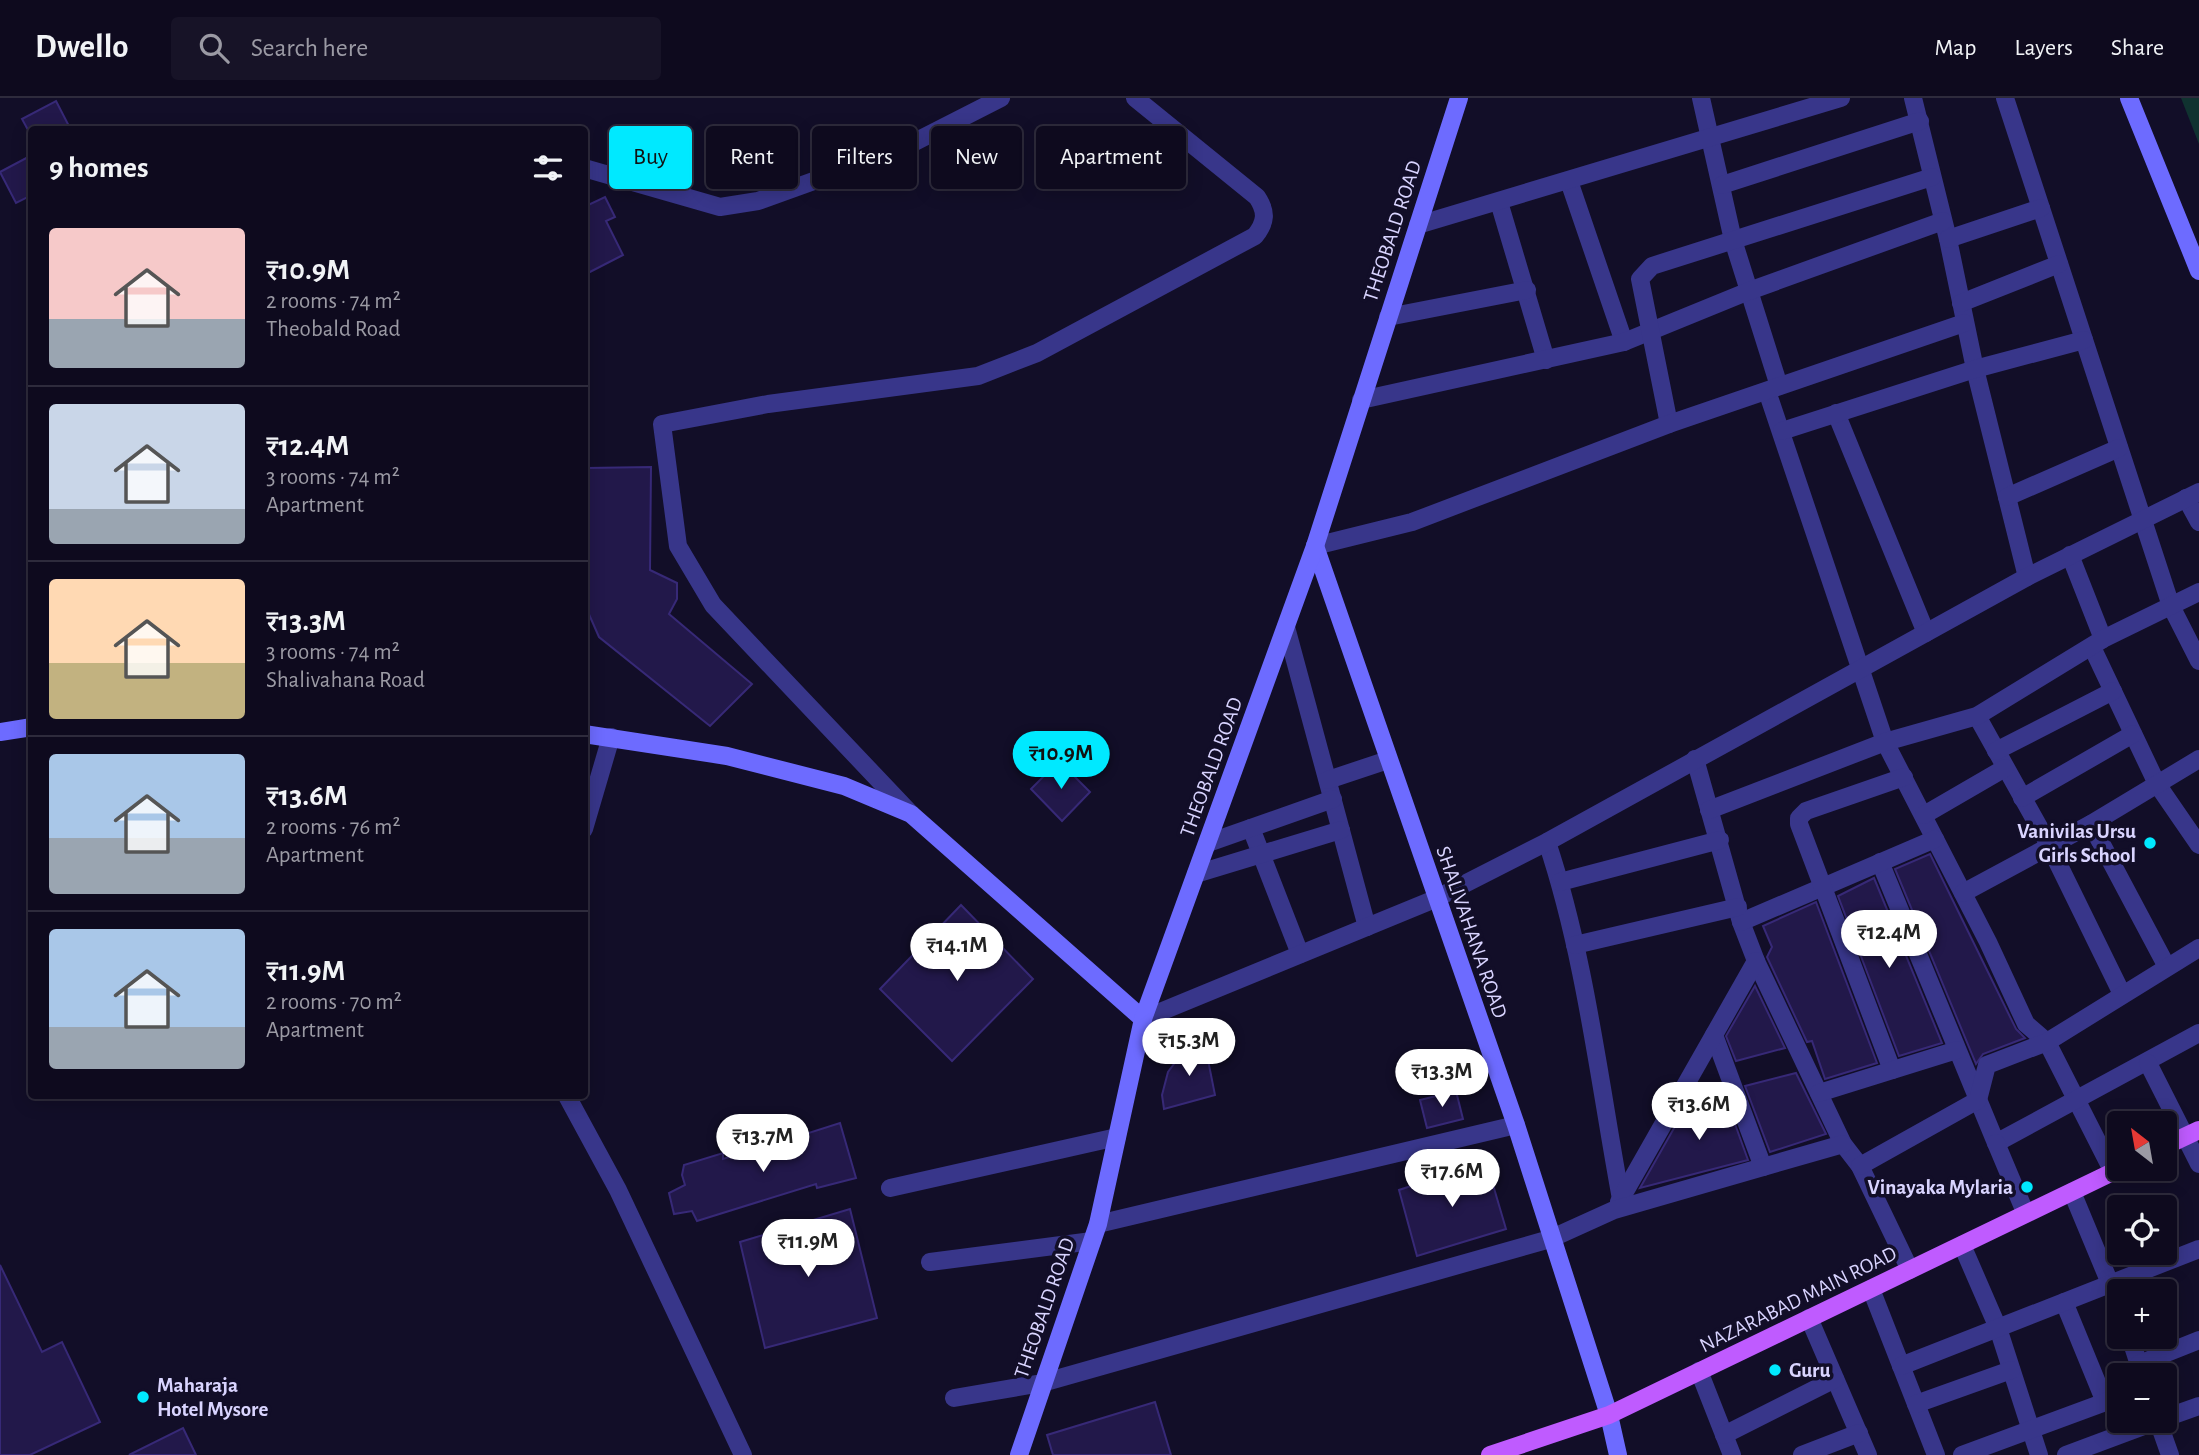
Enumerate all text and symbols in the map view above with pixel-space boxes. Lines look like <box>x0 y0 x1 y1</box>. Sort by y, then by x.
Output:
search box <box>171 17 661 80</box>
icon: search <box>195 29 233 67</box>
text: Dwello <box>35 31 129 64</box>
text: Search here <box>251 35 368 61</box>
text: Map <box>1934 36 1976 60</box>
text: Layers <box>2014 36 2073 60</box>
text: Share <box>2111 36 2164 60</box>
chip: Buy <box>609 126 692 189</box>
chip: Rent <box>706 126 798 189</box>
chip: Filters <box>812 126 917 189</box>
chip: New <box>931 126 1022 189</box>
chip: Apartment <box>1036 126 1186 189</box>
icon: filters <box>529 149 567 187</box>
text: 9 homes <box>49 153 149 183</box>
street label: THEOBALD ROAD <box>1360 158 1425 304</box>
text: ₹10.9M <box>266 255 350 285</box>
icon: home <box>105 256 189 340</box>
text: 2 rooms · 74 m² <box>266 290 401 313</box>
text: Theobald Road <box>266 318 400 341</box>
text: ₹12.4M <box>266 431 349 461</box>
icon: home <box>105 432 189 516</box>
text: 3 rooms · 74 m² <box>266 466 400 489</box>
text: Apartment <box>266 494 364 517</box>
text: ₹13.3M <box>266 606 346 636</box>
icon: home <box>105 607 189 691</box>
text: 3 rooms · 74 m² <box>266 641 400 664</box>
text: Shalivahana Road <box>266 669 425 692</box>
street label: THEOBALD ROAD <box>1176 694 1247 840</box>
pin: ₹10.9M <box>1004 732 1118 791</box>
text: ₹10.9M <box>1029 742 1093 765</box>
text: ₹13.6M <box>266 781 348 811</box>
icon: home <box>105 782 189 866</box>
text: 2 rooms · 76 m² <box>266 816 400 839</box>
place label: Vanivilas Ursu Girls School <box>2017 821 2136 866</box>
marker: Vanivilas Ursu Girls School <box>2142 835 2158 851</box>
street label: SHALIVAHANA ROAD <box>1432 843 1511 1021</box>
text: Apartment <box>266 844 364 867</box>
pin: ₹12.4M <box>1832 910 1946 970</box>
text: ₹12.4M <box>1857 921 1921 944</box>
pin: ₹14.1M <box>900 924 1014 983</box>
text: ₹14.1M <box>926 934 988 957</box>
text: ₹11.9M <box>266 956 345 986</box>
icon: home <box>105 957 189 1041</box>
text: 2 rooms · 70 m² <box>266 991 402 1014</box>
pin: ₹15.3M <box>1132 1018 1246 1078</box>
text: Apartment <box>266 1019 364 1042</box>
text: ₹15.3M <box>1158 1029 1220 1052</box>
pin: ₹13.3M <box>1385 1049 1499 1109</box>
text: ₹13.3M <box>1411 1060 1473 1083</box>
pin: ₹13.6M <box>1642 1082 1756 1142</box>
text: ₹13.6M <box>1668 1093 1730 1116</box>
north arrow <box>2107 1111 2177 1181</box>
map controls <box>2107 1111 2177 1433</box>
pin: ₹13.7M <box>706 1114 820 1174</box>
text: ₹13.7M <box>732 1125 794 1148</box>
pin: ₹17.6M <box>1395 1150 1509 1209</box>
text: ₹17.6M <box>1421 1160 1483 1183</box>
place label: Vinayaka Mylaria <box>1867 1177 2013 1198</box>
marker: Vinayaka Mylaria <box>2019 1179 2035 1195</box>
button: locate <box>2107 1195 2177 1265</box>
pin: ₹11.9M <box>751 1220 865 1279</box>
text: ₹11.9M <box>778 1230 838 1253</box>
street label: THEOBALD ROAD <box>1011 1235 1078 1381</box>
street label: NAZARABAD MAIN ROAD <box>1696 1243 1900 1356</box>
button: + <box>2107 1279 2177 1349</box>
place label: Guru <box>1789 1360 1830 1381</box>
marker: Guru <box>1767 1362 1783 1378</box>
button: − <box>2107 1363 2177 1433</box>
place label: Maharaja Hotel Mysore <box>157 1375 268 1420</box>
marker: Maharaja Hotel Mysore <box>135 1389 151 1405</box>

